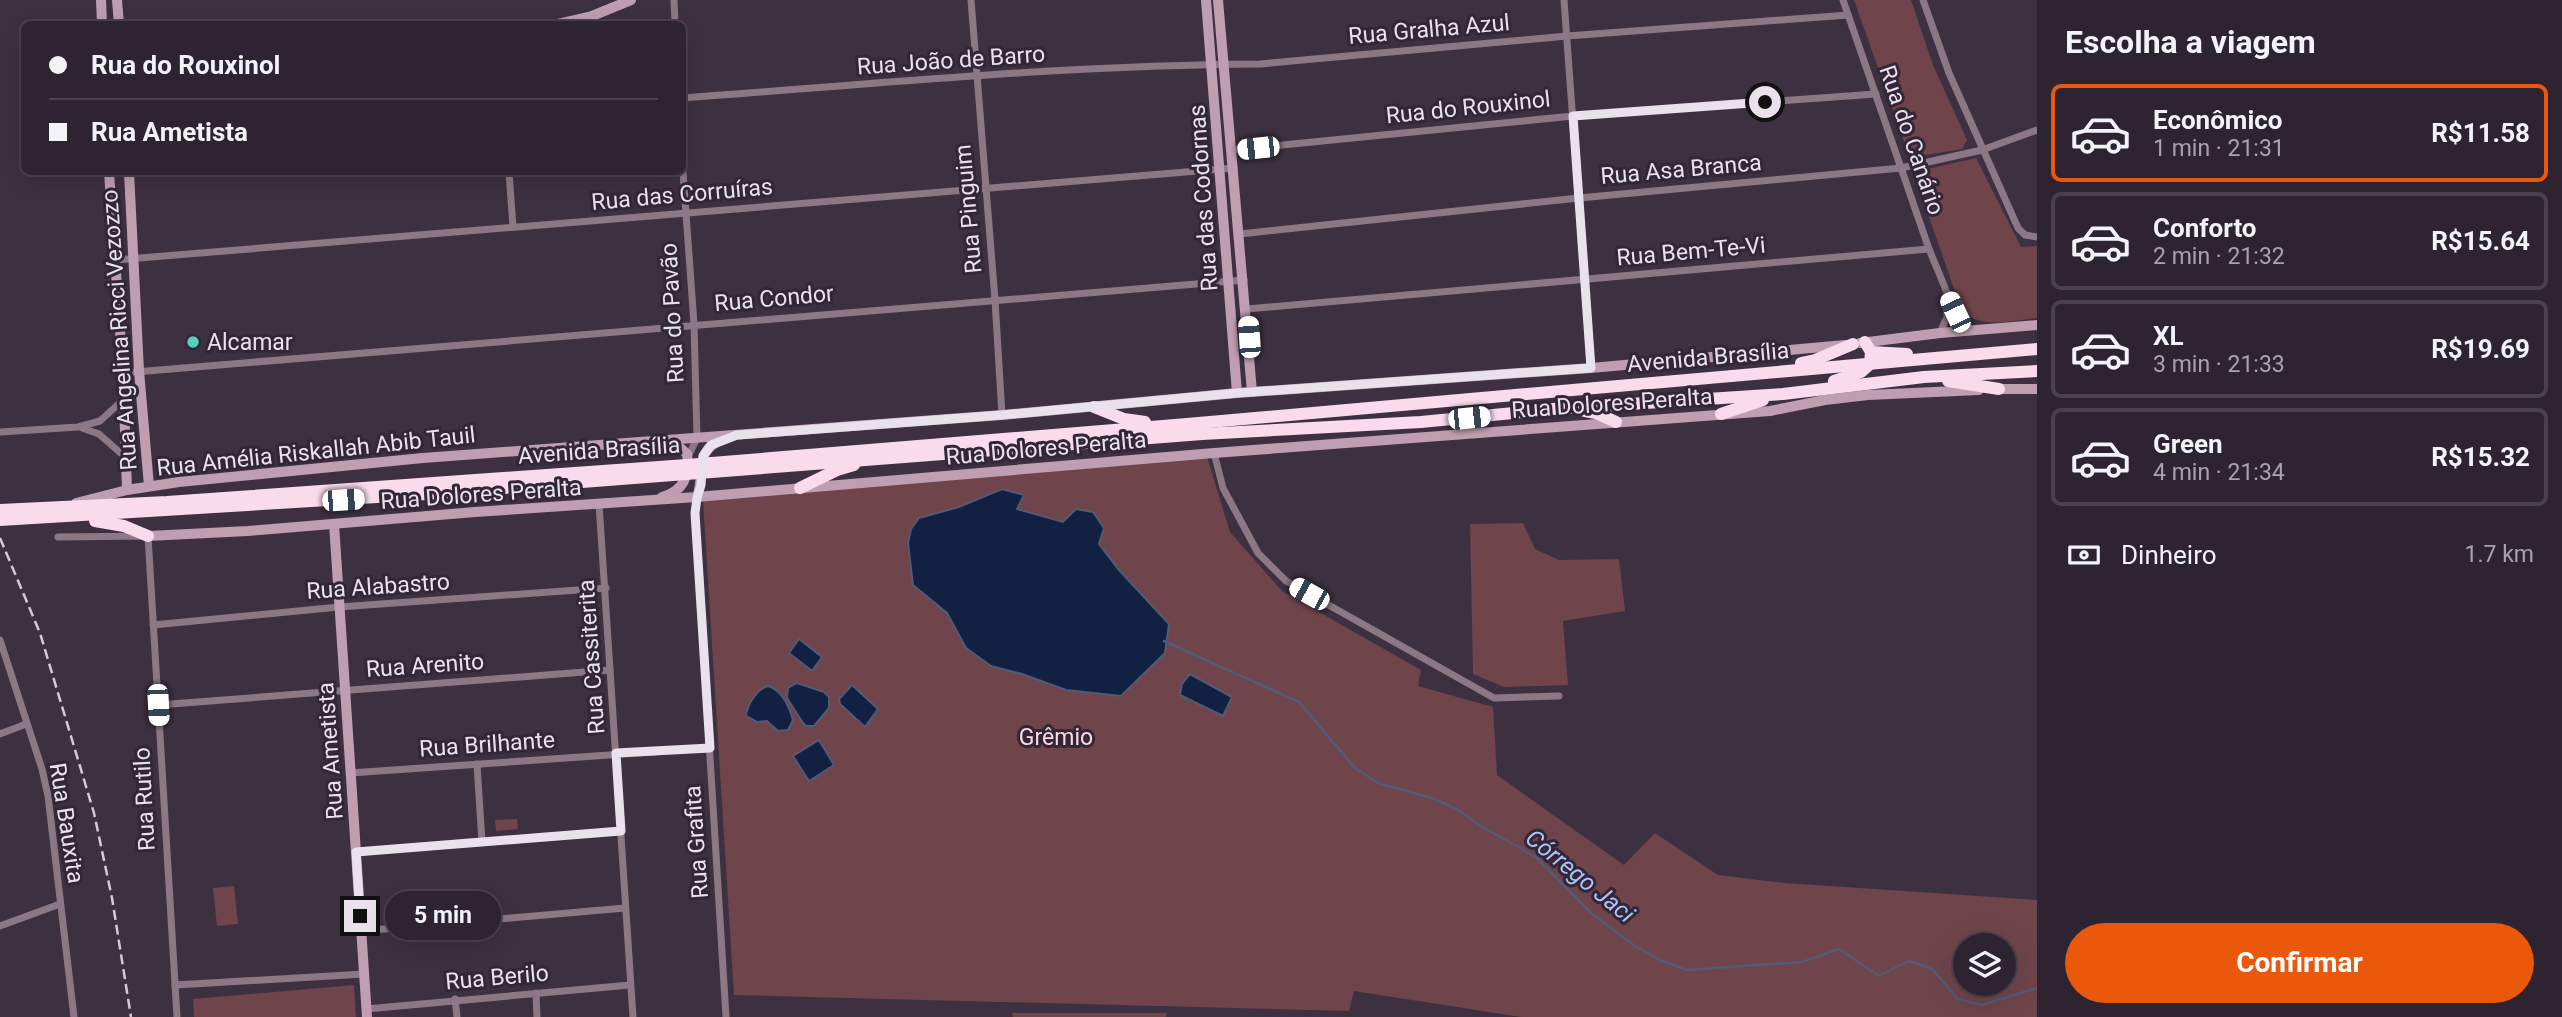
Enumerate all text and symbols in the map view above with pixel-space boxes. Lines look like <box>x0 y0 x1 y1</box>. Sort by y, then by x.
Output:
street label: Rua Gralha Azul <box>1347 9 1511 50</box>
text: Escolha a viagem <box>2065 23 2316 61</box>
street label: Rua João de Barro <box>856 40 1046 81</box>
text: Rua do Rouxinol <box>91 50 281 80</box>
street label: Rua do Canário <box>1873 62 1950 218</box>
street label: Rua do Rouxinol <box>1384 85 1552 130</box>
route start <box>1749 86 1781 118</box>
icon: car <box>2069 102 2132 165</box>
street label: Rua das Codornas <box>1184 104 1223 292</box>
text: Econômico <box>2153 105 2282 135</box>
text: Rua Ametista <box>91 117 248 147</box>
text: R$11.58 <box>2431 118 2530 148</box>
car <box>1237 135 1280 161</box>
text: 1 min · 21:31 <box>2153 135 2285 162</box>
street label: Rua Pinguim <box>949 143 988 275</box>
street label: Rua Asa Branca <box>1599 149 1763 190</box>
street label: Rua das Corruíras <box>590 173 774 216</box>
street label: Rua Angelina Ricci Vezozzo <box>96 189 143 471</box>
icon: car <box>2069 210 2132 273</box>
text: Conforto <box>2153 213 2257 243</box>
text: R$15.64 <box>2431 226 2530 256</box>
street label: Rua Bem-Te-Vi <box>1615 232 1767 271</box>
street label: Rua do Pavão <box>655 242 690 384</box>
text: 2 min · 21:32 <box>2153 243 2285 270</box>
street label: Rua Condor <box>713 280 835 317</box>
car <box>1937 289 1974 335</box>
car <box>1238 315 1261 359</box>
icon: car <box>2069 318 2132 381</box>
text: XL <box>2153 321 2184 351</box>
place label: Alcamar <box>207 329 293 356</box>
marker: Alcamar <box>185 334 201 350</box>
text: R$19.69 <box>2431 334 2530 364</box>
street label: Avenida Brasília <box>1626 337 1790 378</box>
text: 3 min · 21:33 <box>2153 351 2285 378</box>
street label: Rua Dolores Peralta <box>1511 383 1713 424</box>
car <box>1448 405 1491 431</box>
street label: Rua Amélia Riskallah Abib Tauil <box>155 421 477 482</box>
street label: Rua Dolores Peralta <box>945 426 1148 471</box>
icon: car <box>2069 426 2132 489</box>
text: Green <box>2153 429 2223 459</box>
street label: Avenida Brasília <box>517 431 681 470</box>
text: R$15.32 <box>2431 442 2530 472</box>
text: 4 min · 21:34 <box>2153 459 2285 486</box>
street label: Rua Dolores Peralta <box>380 474 582 515</box>
car <box>322 488 365 512</box>
icon: cash <box>2065 536 2103 574</box>
text: Dinheiro <box>2121 540 2217 570</box>
text: 1.7 km <box>2465 541 2534 568</box>
street label: Rua Alabastro <box>305 568 451 605</box>
car <box>1286 575 1333 613</box>
street label: Rua Cassiterita <box>573 579 610 735</box>
street label: Rua Arenito <box>365 648 485 683</box>
street label: Rua Ametista <box>312 681 349 820</box>
car <box>147 683 170 727</box>
park label: Grêmio <box>1019 724 1093 751</box>
street label: Rua Brilhante <box>418 726 556 763</box>
street label: Rua Rutilo <box>128 746 161 851</box>
street label: Rua Bauxita <box>44 761 89 885</box>
street label: Rua Grafita <box>679 784 714 899</box>
water label: Córrego Jaci <box>1520 824 1640 929</box>
callout: 5 min <box>384 892 500 940</box>
route end <box>344 900 376 932</box>
text: 5 min <box>414 902 472 929</box>
button: Confirmar <box>2065 923 2534 1003</box>
map controls <box>1953 933 2016 996</box>
button: layers <box>1953 933 2016 996</box>
street label: Rua Berilo <box>444 960 550 995</box>

